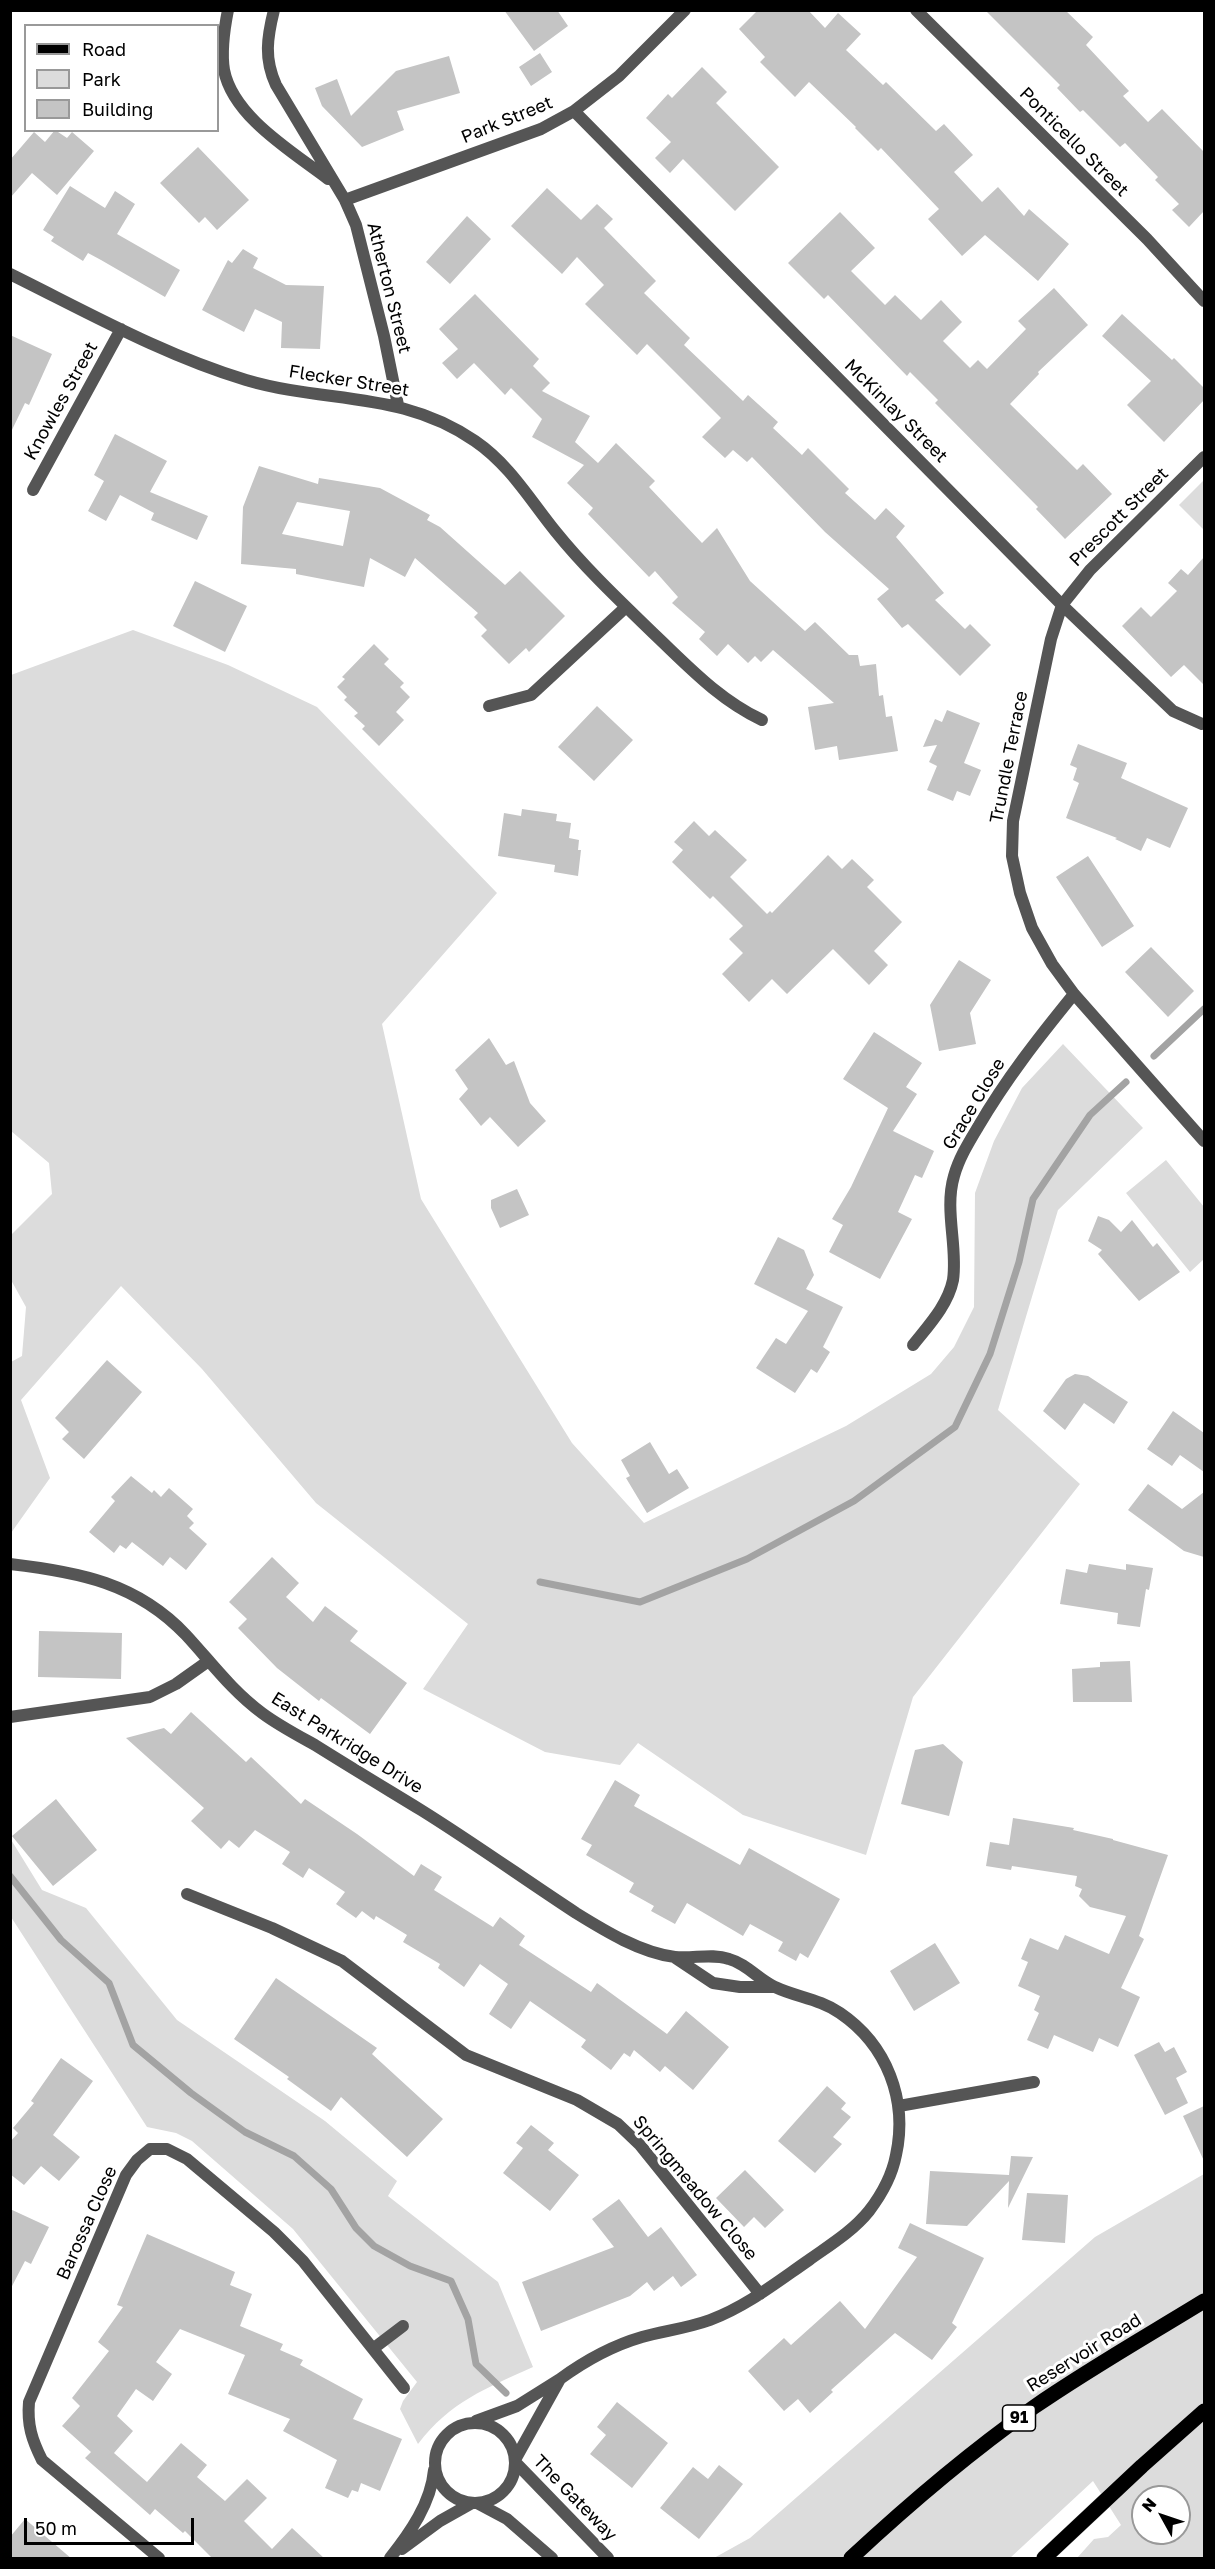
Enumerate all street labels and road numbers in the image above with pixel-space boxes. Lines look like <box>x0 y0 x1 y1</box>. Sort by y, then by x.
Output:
street label: Ponticello Street <box>1015 83 1133 201</box>
street label: Park Street <box>458 92 556 148</box>
street label: Atherton Street <box>362 220 416 356</box>
street label: Knowles Street <box>20 338 102 464</box>
street label: McKinlay Street <box>840 355 952 467</box>
street label: Flecker Street <box>287 361 411 401</box>
street label: Prescott Street <box>1065 463 1173 571</box>
street label: Trundle Terrace <box>986 689 1032 825</box>
street label: Grace Close <box>938 1054 1010 1154</box>
street label: East Parkridge Drive <box>267 1688 427 1798</box>
street label: Springmeadow Close <box>628 2111 762 2265</box>
street label: Barossa Close <box>52 2163 122 2283</box>
street label: Reservoir Road <box>1023 2309 1145 2397</box>
road number: 91 <box>1002 2405 1036 2431</box>
street label: The Gateway <box>529 2450 621 2546</box>

